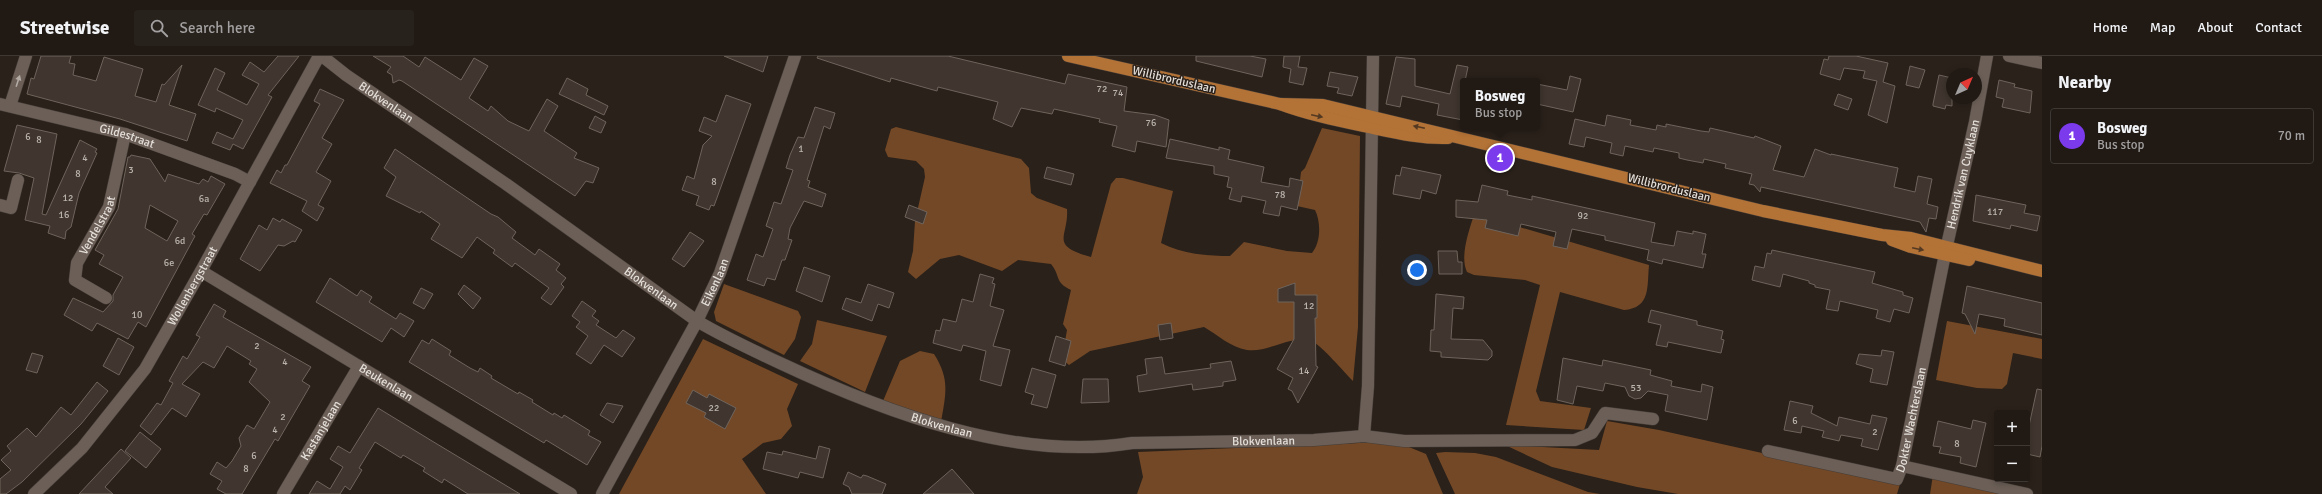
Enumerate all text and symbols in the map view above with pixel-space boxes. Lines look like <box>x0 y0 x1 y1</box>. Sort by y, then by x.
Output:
search box <box>134 10 414 46</box>
text: Streetwise <box>20 16 110 40</box>
icon: search <box>148 17 170 39</box>
text: Search here <box>180 19 255 37</box>
text: Home <box>2093 19 2128 36</box>
text: Map <box>2150 19 2175 36</box>
text: About <box>2197 19 2233 36</box>
text: Contact <box>2255 19 2302 36</box>
street label: Willibrorduslaan <box>1131 63 1217 97</box>
north arrow <box>1946 68 1982 104</box>
text: Nearby <box>2058 72 2111 93</box>
one-way arrow <box>15 75 21 87</box>
street label: Blokvenlaan <box>356 78 416 126</box>
popup <box>1460 78 1540 130</box>
house number: 72 <box>1097 83 1107 95</box>
house number: 74 <box>1113 87 1124 99</box>
text: Bosweg <box>1475 87 1525 105</box>
text: Bus stop <box>1475 105 1522 121</box>
one-way arrow <box>1311 113 1323 119</box>
house number: 76 <box>1146 117 1156 129</box>
street label: Hendrik van Cuyklaan <box>1943 118 1983 230</box>
text: Bosweg <box>2097 119 2147 137</box>
street label: Gildestraat <box>98 121 157 152</box>
one-way arrow <box>1413 124 1426 130</box>
text: 1 <box>2068 128 2076 144</box>
text: 70 m <box>2278 128 2305 144</box>
house number: 6 <box>25 131 31 143</box>
house number: 8 <box>36 134 42 146</box>
text: Bus stop <box>2097 137 2144 153</box>
house number: 1 <box>798 143 804 155</box>
pin: 1 <box>1487 143 1513 173</box>
house number: 4 <box>82 152 88 164</box>
house number: 3 <box>128 164 134 176</box>
house number: 8 <box>75 168 81 180</box>
street label: Willibrorduslaan <box>1626 170 1712 206</box>
house number: 8 <box>711 176 717 188</box>
house number: 78 <box>1275 189 1285 201</box>
house number: 12 <box>63 192 73 204</box>
house number: 6a <box>199 193 209 205</box>
street label: Vendelstraat <box>76 195 119 258</box>
house number: 117 <box>1987 206 2003 218</box>
house number: 16 <box>59 209 69 221</box>
house number: 92 <box>1578 210 1588 222</box>
house number: 6d <box>175 235 185 247</box>
street label: Wollenbergstraat <box>164 244 220 328</box>
one-way arrow <box>1912 246 1924 252</box>
house number: 6e <box>164 257 174 269</box>
street label: Eikenlaan <box>698 257 732 309</box>
your location <box>1407 260 1427 280</box>
street label: Blokvenlaan <box>621 264 681 313</box>
house number: 12 <box>1304 300 1314 312</box>
house number: 10 <box>132 309 142 321</box>
house number: 2 <box>254 340 260 352</box>
house number: 4 <box>282 356 288 368</box>
street label: Beukenlaan <box>356 360 416 405</box>
house number: 14 <box>1299 365 1310 377</box>
street label: Dokter Wachterslaan <box>1893 366 1929 475</box>
house number: 53 <box>1631 382 1641 394</box>
street label: Kastanjelaan <box>297 398 344 463</box>
house number: 22 <box>709 402 719 414</box>
street label: Blokvenlaan <box>909 409 974 441</box>
map controls <box>1994 410 2030 482</box>
button: + <box>1994 410 2030 446</box>
house number: 2 <box>280 411 286 423</box>
house number: 6 <box>1792 415 1798 427</box>
house number: 4 <box>272 424 278 436</box>
house number: 2 <box>1872 426 1878 438</box>
street label: Blokvenlaan <box>1232 433 1295 449</box>
house number: 8 <box>1954 438 1960 450</box>
button: − <box>1994 446 2030 482</box>
house number: 6 <box>251 450 257 462</box>
house number: 8 <box>243 463 249 475</box>

